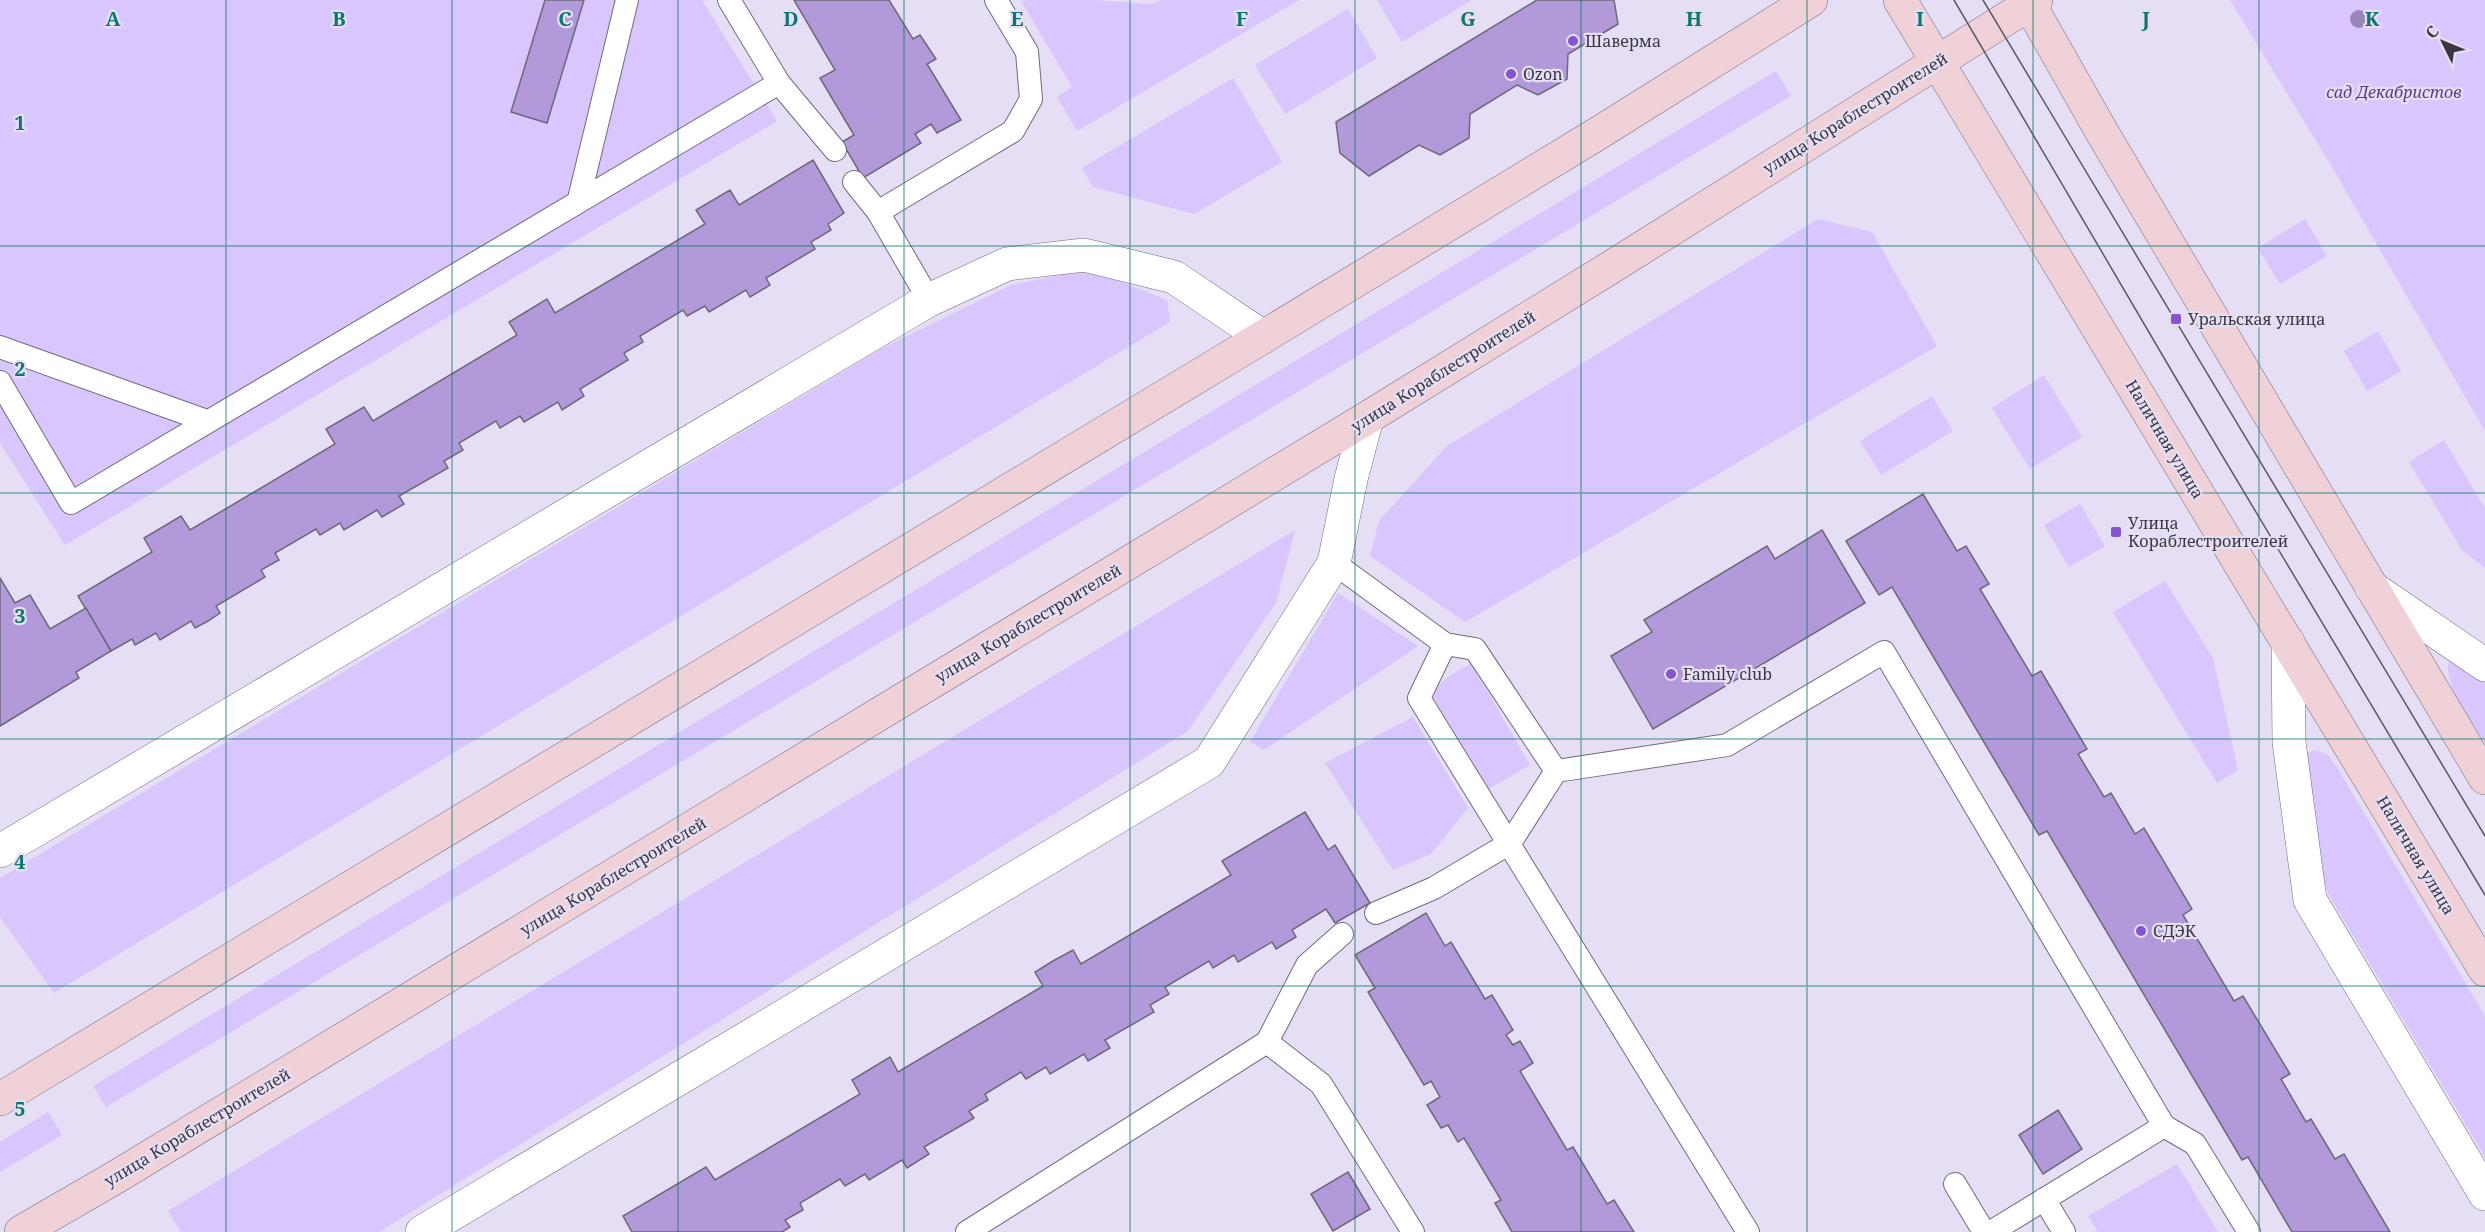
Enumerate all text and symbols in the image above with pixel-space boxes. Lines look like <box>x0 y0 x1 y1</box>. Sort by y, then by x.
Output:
text: A <box>105 5 121 32</box>
text: B <box>332 5 346 32</box>
text: C <box>558 5 572 32</box>
text: D <box>783 5 799 32</box>
text: E <box>1010 5 1024 32</box>
text: F <box>1236 5 1248 32</box>
text: G <box>1460 5 1476 32</box>
text: H <box>1686 5 1702 32</box>
text: I <box>1916 5 1924 32</box>
text: J <box>2141 5 2150 32</box>
text: K <box>2365 5 2380 32</box>
north arrow <box>2413 12 2473 72</box>
text: С <box>2420 20 2444 43</box>
place label: Шаверма <box>1585 30 1661 52</box>
marker: Шаверма <box>1566 34 1580 48</box>
street label: улица Кораблестроителей <box>1758 47 1952 179</box>
place label: Ozon <box>1523 63 1563 85</box>
marker: Ozon <box>1504 67 1518 81</box>
park label: сад Декабристов <box>2326 81 2462 103</box>
text: 1 <box>14 109 26 136</box>
street label: улица Кораблестроителей <box>1346 305 1540 437</box>
place label: Уральская улица <box>2188 308 2325 330</box>
marker: Уральская улица <box>2169 312 2183 326</box>
text: 2 <box>14 355 26 382</box>
street label: Наличная улица <box>2121 375 2209 503</box>
place label: Улица Кораблестроителей <box>2128 512 2288 552</box>
marker: Улица Кораблестроителей <box>2109 525 2123 539</box>
street label: улица Кораблестроителей <box>931 558 1125 688</box>
text: 3 <box>14 602 26 629</box>
place label: Family club <box>1683 663 1772 685</box>
marker: Family club <box>1664 667 1678 681</box>
street label: Наличная улица <box>2372 791 2460 919</box>
street label: улица Кораблестроителей <box>516 811 710 941</box>
text: 4 <box>14 848 26 875</box>
place label: СДЭК <box>2153 920 2197 942</box>
marker: СДЭК <box>2134 924 2148 938</box>
street label: улица Кораблестроителей <box>100 1062 294 1192</box>
text: 5 <box>14 1095 26 1122</box>

